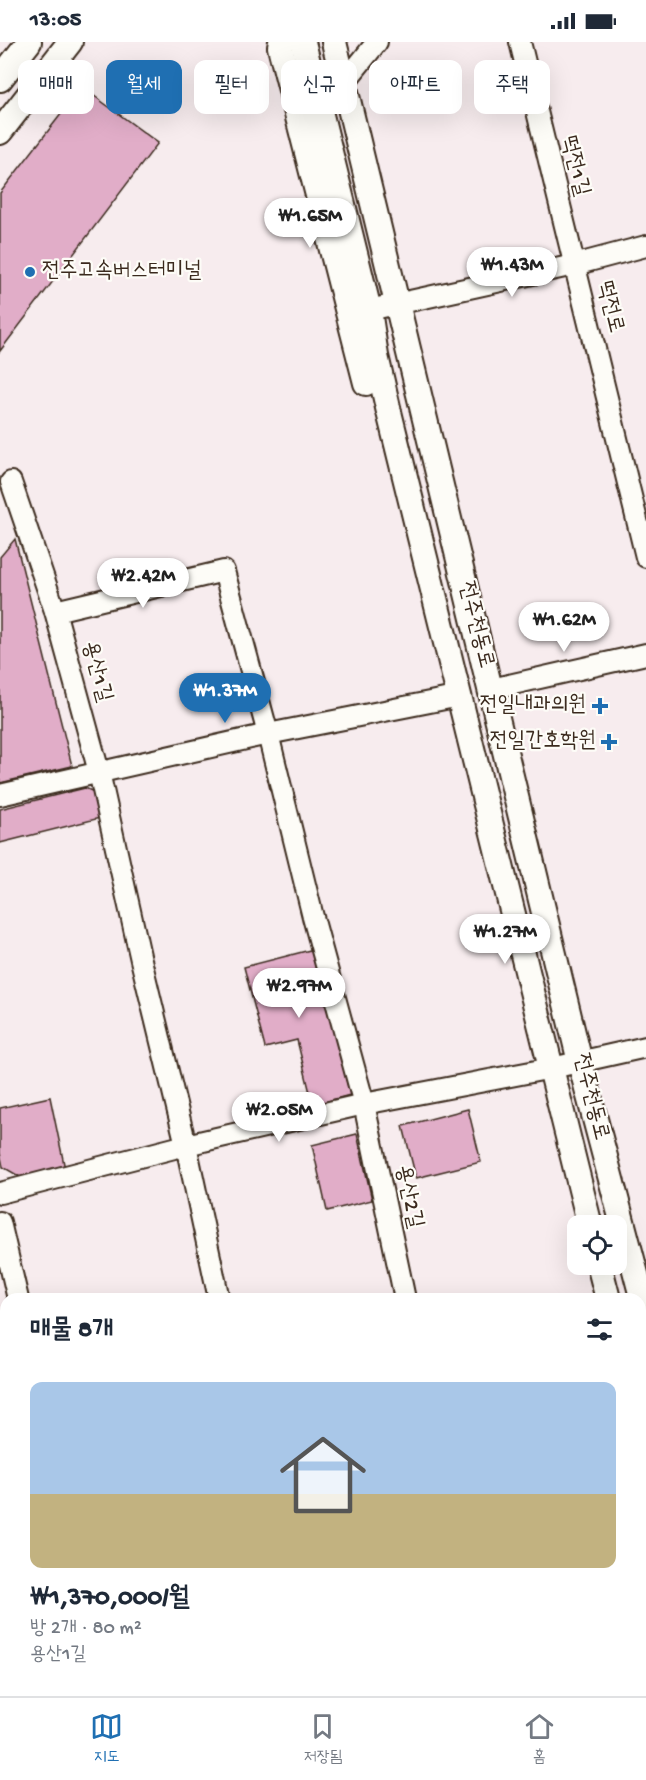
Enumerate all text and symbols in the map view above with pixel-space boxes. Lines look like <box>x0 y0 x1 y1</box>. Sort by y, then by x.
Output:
text: 13:05 <box>30 8 81 34</box>
chip: 매매 <box>18 60 94 114</box>
chip: 월세 <box>106 60 182 114</box>
chip: 필터 <box>194 60 269 114</box>
chip: 신규 <box>281 60 357 114</box>
chip: 아파트 <box>369 60 462 114</box>
chip: 주택 <box>474 60 550 114</box>
street label: 떡전1길 <box>554 133 594 200</box>
pin: ₩1.65M <box>261 198 359 249</box>
text: ₩1.65M <box>278 206 342 229</box>
pin: ₩1.43M <box>463 247 561 298</box>
text: ₩1.43M <box>481 255 543 278</box>
place label: 전주고속버스터미널 <box>42 259 202 285</box>
marker: 전주고속버스터미널 <box>23 265 37 279</box>
street label: 떡전로 <box>590 278 628 336</box>
pin: ₩2.42M <box>94 558 192 609</box>
text: ₩2.42M <box>111 566 175 589</box>
street label: 전주천동로 <box>452 579 498 671</box>
pin: ₩1.62M <box>515 602 613 653</box>
text: ₩1.62M <box>532 610 596 633</box>
street label: 용산1길 <box>75 639 117 706</box>
pin: ₩1.37M <box>176 673 274 724</box>
text: ₩1.37M <box>193 681 257 704</box>
place label: 전일내과의원 <box>480 693 586 719</box>
marker: 전일내과의원 <box>591 697 609 715</box>
place label: 전일간호학원 <box>490 729 596 755</box>
marker: 전일간호학원 <box>600 733 618 751</box>
pin: ₩1.27M <box>456 914 554 965</box>
text: ₩1.27M <box>473 922 537 945</box>
pin: ₩2.97M <box>250 968 348 1019</box>
text: ₩2.97M <box>266 976 332 999</box>
street label: 전주천동로 <box>567 1051 613 1143</box>
pin: ₩2.05M <box>230 1092 328 1143</box>
text: ₩2.05M <box>246 1100 312 1123</box>
street label: 용산2길 <box>389 1163 427 1231</box>
map controls <box>567 1215 627 1275</box>
button: locate <box>567 1215 627 1275</box>
icon: filters <box>583 1313 616 1346</box>
text: 매물 8개 <box>30 1316 113 1347</box>
icon: home <box>269 1421 377 1529</box>
text: ₩1,370,000/월 <box>30 1584 189 1615</box>
text: 방 2개 · 80 m² <box>30 1618 142 1641</box>
text: 용산1길 <box>30 1644 86 1667</box>
tab: 지도 <box>90 1710 123 1768</box>
tab: 저장됨 <box>304 1710 342 1768</box>
tab: 홈 <box>523 1710 556 1768</box>

